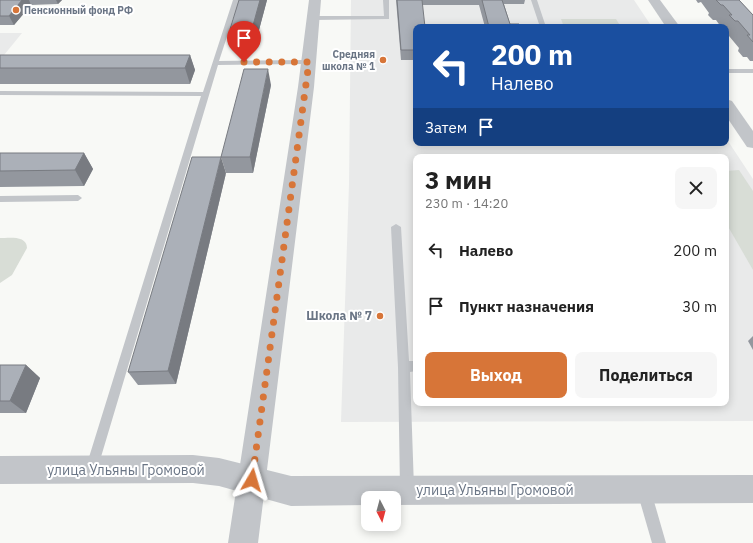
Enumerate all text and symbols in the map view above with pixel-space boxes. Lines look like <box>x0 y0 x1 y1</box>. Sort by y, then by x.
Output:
place label: Пенсионный фонд РФ <box>24 4 133 17</box>
marker: Пенсионный фонд РФ <box>11 5 21 15</box>
pin <box>227 21 261 62</box>
icon: arrive <box>233 27 255 49</box>
text: 200 m <box>491 36 573 73</box>
icon: left <box>425 40 477 92</box>
place label: Средняя школа № 1 <box>322 48 375 73</box>
marker: Средняя школа № 1 <box>378 55 388 65</box>
text: Налево <box>491 72 554 95</box>
icon: arrive <box>475 116 497 138</box>
text: Затем <box>425 118 467 137</box>
text: 3 мин <box>425 164 492 196</box>
button: close <box>675 167 717 209</box>
text: 230 m · 14:20 <box>425 195 508 212</box>
icon: left <box>425 239 447 261</box>
text: Налево <box>459 241 513 260</box>
text: 200 m <box>673 241 717 260</box>
icon: arrive <box>425 295 447 317</box>
text: Пункт назначения <box>459 297 594 316</box>
text: 30 m <box>682 297 717 316</box>
place label: Школа № 7 <box>306 308 372 323</box>
marker: Школа № 7 <box>375 311 385 321</box>
button: Выход <box>425 352 567 398</box>
button: Поделиться <box>575 352 717 398</box>
position arrow <box>231 459 273 501</box>
street label: улица Ульяны Громовой <box>47 461 205 479</box>
street label: улица Ульяны Громовой <box>416 481 574 499</box>
north arrow <box>361 491 401 531</box>
map controls <box>361 491 401 531</box>

